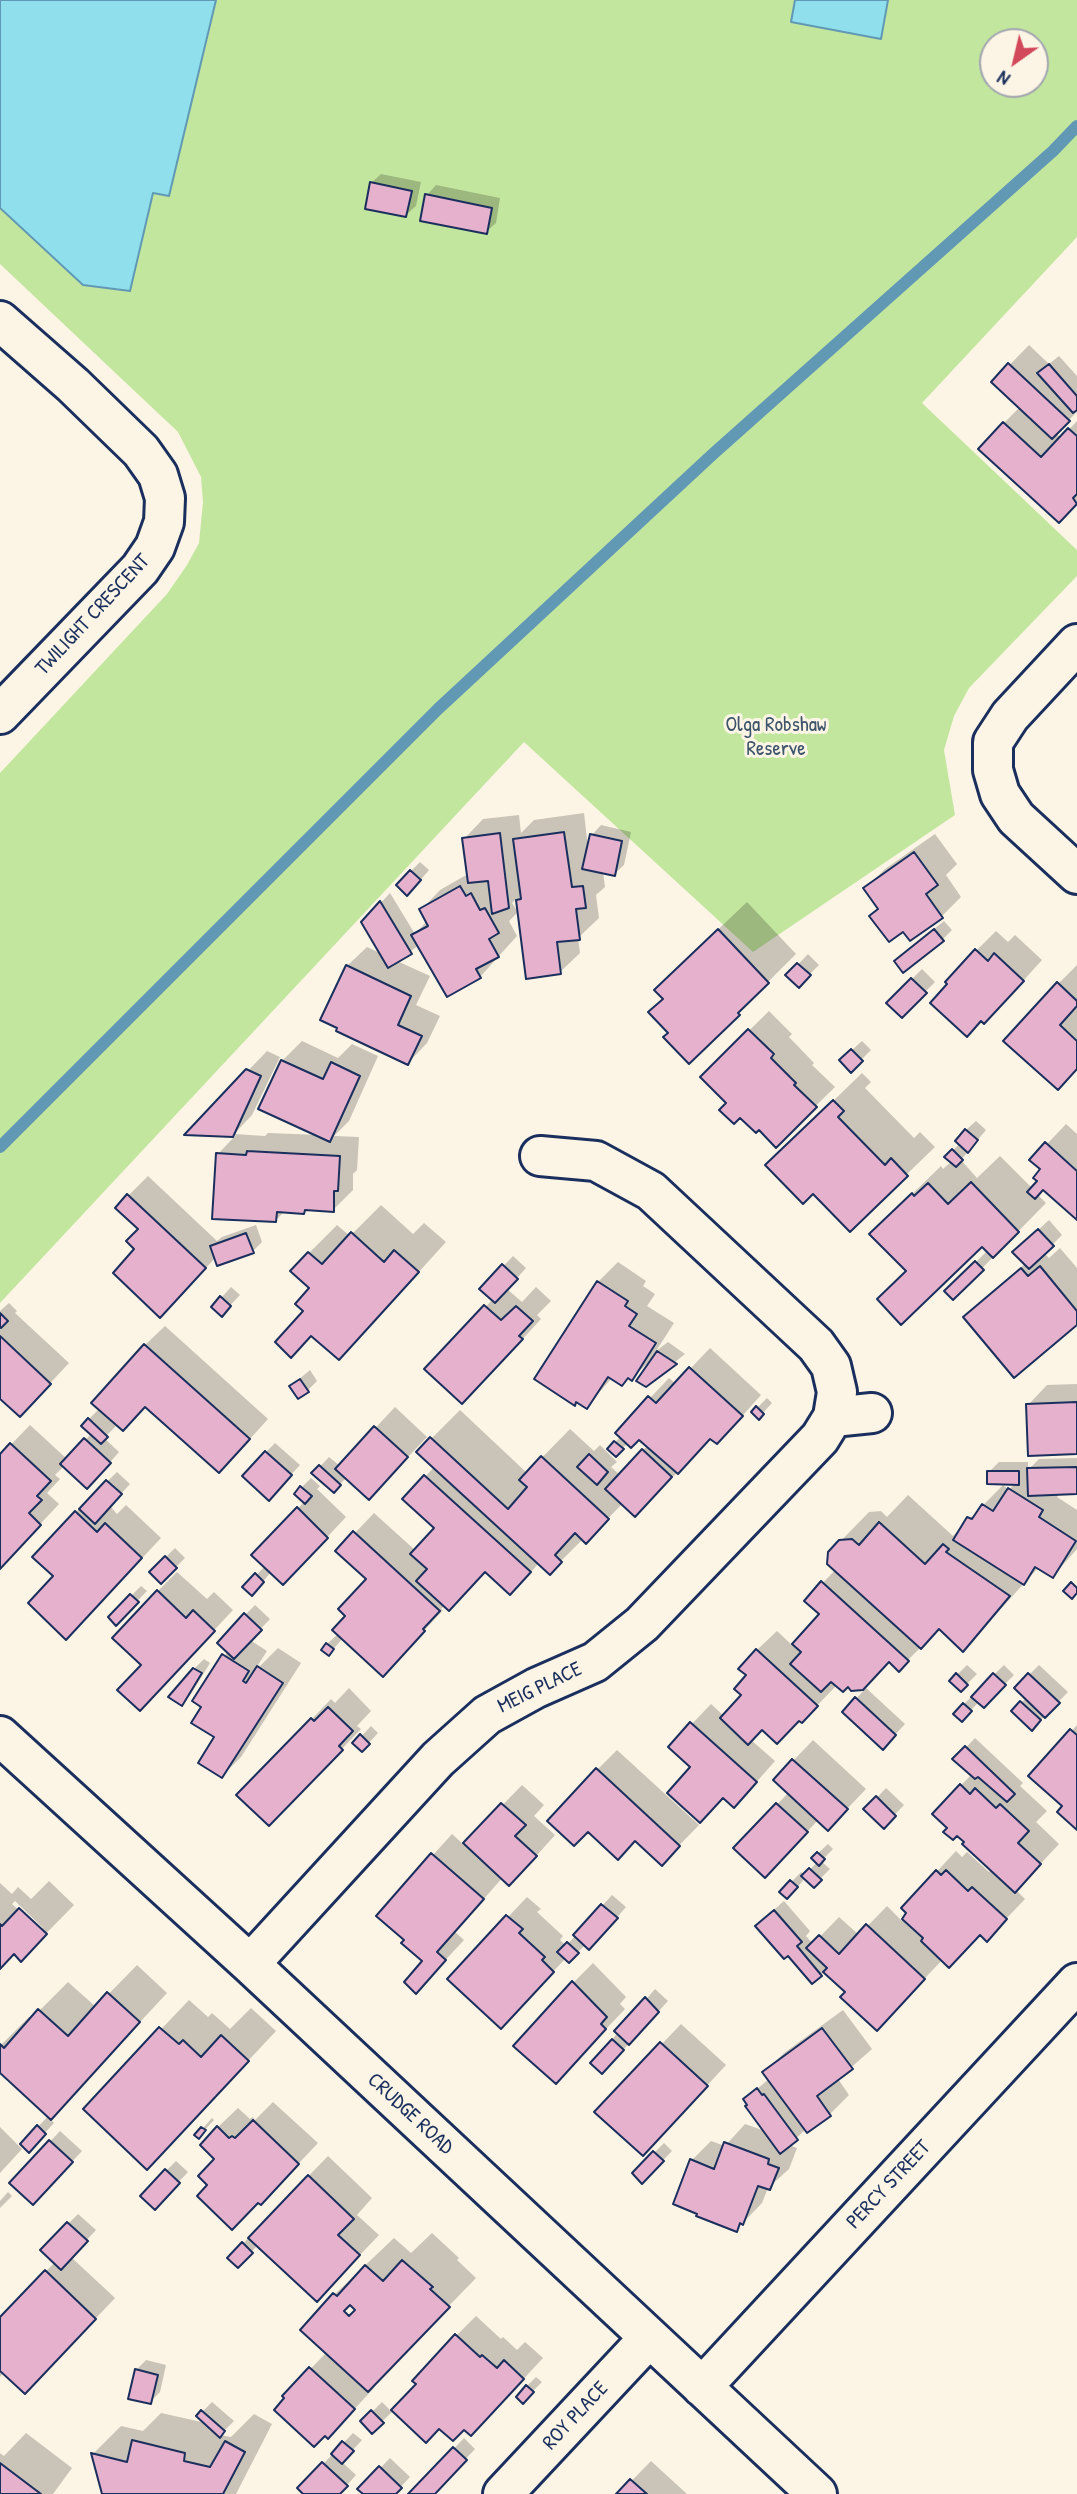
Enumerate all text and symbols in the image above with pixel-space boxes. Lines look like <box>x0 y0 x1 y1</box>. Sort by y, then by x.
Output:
north arrow <box>979 28 1049 98</box>
text: N <box>992 65 1015 92</box>
street label: TWILIGHT CRESCENT <box>30 549 156 681</box>
park label: Olga Robshaw Reserve <box>725 712 827 762</box>
street label: MEIG PLACE <box>494 1657 586 1719</box>
street label: CRUDGE ROAD <box>362 2068 458 2160</box>
street label: PERCY STREET <box>842 2135 936 2235</box>
street label: ROY PLACE <box>538 2377 614 2455</box>

